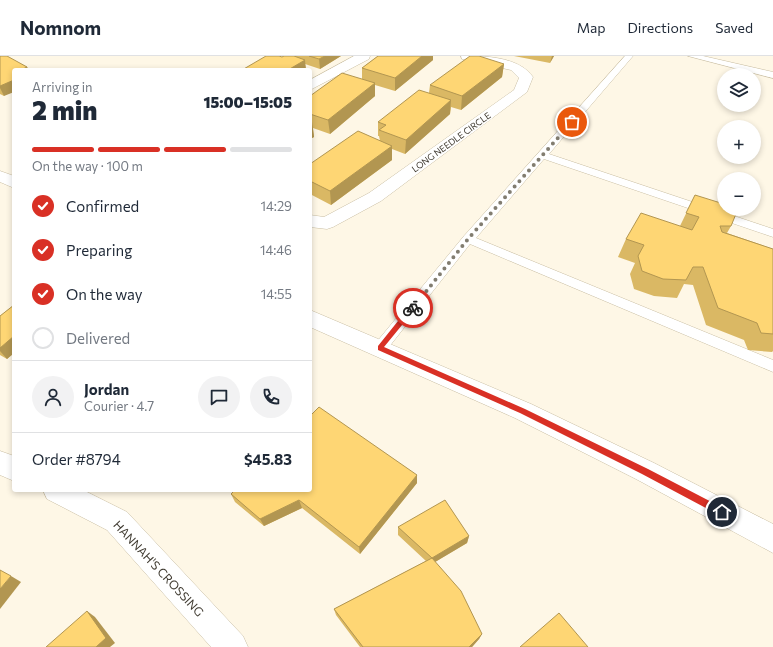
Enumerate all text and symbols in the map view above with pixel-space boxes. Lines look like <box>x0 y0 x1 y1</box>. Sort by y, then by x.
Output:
text: Nomnom <box>20 16 101 39</box>
text: Map <box>577 19 606 36</box>
text: Directions <box>628 19 693 36</box>
text: Saved <box>715 19 753 36</box>
map controls <box>717 68 761 216</box>
button: layers <box>717 68 761 112</box>
text: Arriving in <box>32 79 92 95</box>
text: 15:00–15:05 <box>204 93 292 111</box>
text: 2 min <box>32 94 97 125</box>
pin <box>555 105 589 139</box>
street label: LONG NEEDLE CIRCLE <box>409 110 493 174</box>
icon: bag <box>561 111 583 133</box>
button: + <box>717 120 761 164</box>
text: On the way · 100 m <box>32 158 143 174</box>
button: − <box>717 172 761 216</box>
icon: check <box>32 195 54 217</box>
text: Confirmed <box>66 197 139 215</box>
text: 14:29 <box>261 198 292 214</box>
icon: check <box>32 239 54 261</box>
text: Preparing <box>66 241 132 259</box>
text: 14:46 <box>260 242 292 258</box>
icon: check <box>32 283 54 305</box>
text: On the way <box>66 285 143 303</box>
text: 14:55 <box>261 286 292 302</box>
courier <box>393 288 433 328</box>
icon: bike <box>402 297 424 319</box>
text: Delivered <box>66 329 130 347</box>
button: person <box>32 376 74 418</box>
button: chat <box>198 376 240 418</box>
button: phone <box>250 376 292 418</box>
text: Jordan <box>84 380 129 398</box>
text: Courier · 4.7 <box>84 398 154 414</box>
text: Order #8794 <box>32 450 121 468</box>
text: $45.83 <box>244 450 292 468</box>
pin <box>705 495 739 529</box>
icon: home <box>711 501 733 523</box>
street label: HANNAH'S CROSSING <box>111 517 207 619</box>

